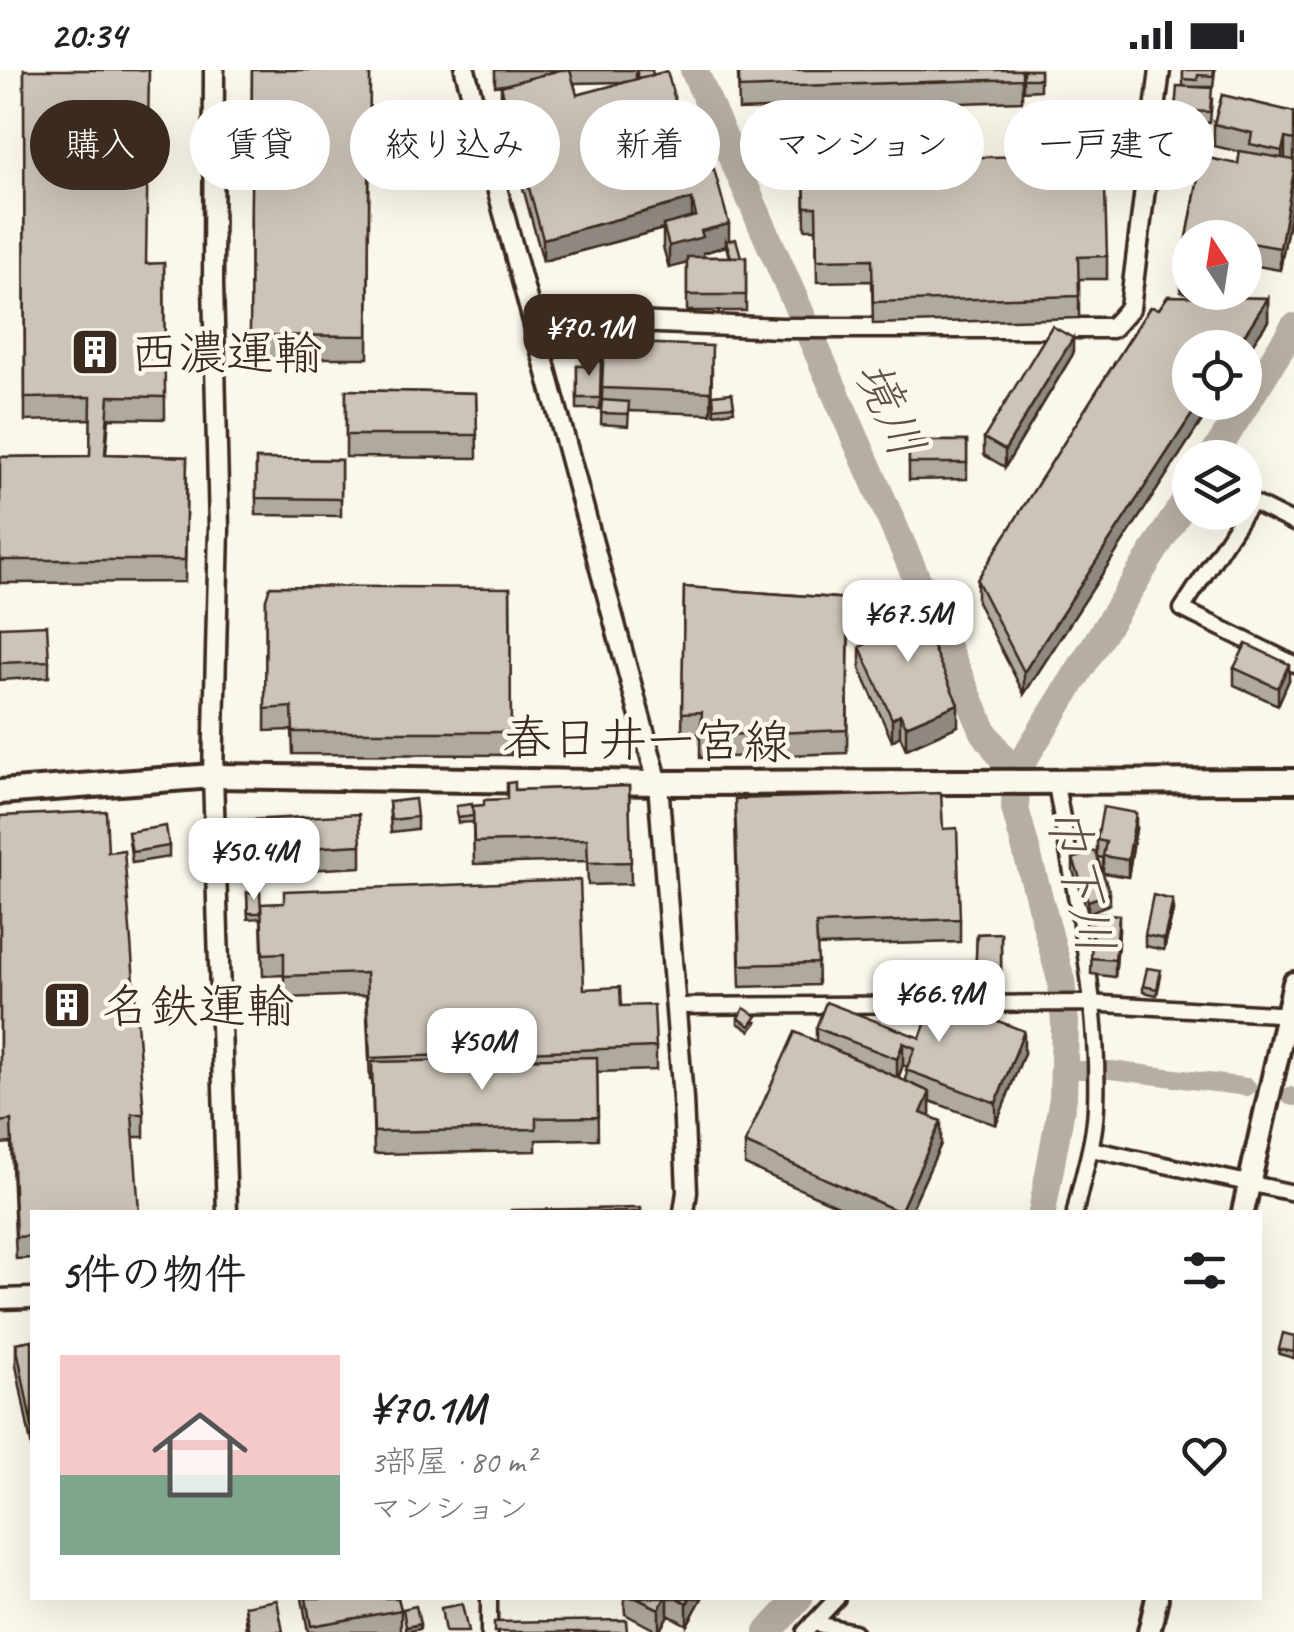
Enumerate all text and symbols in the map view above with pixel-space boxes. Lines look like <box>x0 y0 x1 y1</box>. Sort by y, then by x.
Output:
text: 20:34 <box>50 12 126 59</box>
chip: 購入 <box>30 100 170 190</box>
chip: 賃貸 <box>190 100 330 190</box>
chip: 絞り込み <box>350 100 560 190</box>
chip: 新着 <box>580 100 720 190</box>
chip: マンション <box>740 100 984 190</box>
chip: 一戸建て <box>1004 100 1214 190</box>
north arrow <box>1172 220 1262 310</box>
map controls <box>1172 220 1262 530</box>
pin: ¥70.1M <box>508 294 670 379</box>
text: ¥70.1M <box>545 306 633 347</box>
place label: 西濃運輸 <box>130 323 322 383</box>
building icon: 西濃運輸 <box>69 326 121 378</box>
button: locate <box>1172 330 1262 420</box>
water label: 境川 <box>841 350 939 467</box>
button: layers <box>1172 440 1262 530</box>
pin: ¥67.5M <box>827 580 989 665</box>
text: ¥67.5M <box>864 592 952 633</box>
street label: 春日井一宮線 <box>502 707 791 773</box>
water label: 巾下川 <box>1033 799 1128 960</box>
pin: ¥50.4M <box>173 818 335 903</box>
text: ¥50.4M <box>211 830 297 871</box>
pin: ¥66.9M <box>858 960 1020 1045</box>
text: ¥66.9M <box>895 972 983 1013</box>
place label: 名鉄運輸 <box>102 976 294 1036</box>
building icon: 名鉄運輸 <box>41 979 93 1031</box>
pin: ¥50M <box>423 1008 541 1093</box>
text: ¥50M <box>449 1020 515 1061</box>
icon: filters <box>1177 1243 1232 1298</box>
text: 5件の物件 <box>60 1248 246 1301</box>
text: ¥70.1M <box>370 1382 484 1435</box>
icon: home <box>140 1395 260 1515</box>
icon: heart <box>1177 1428 1232 1483</box>
text: 3部屋 · 80 m² <box>370 1441 535 1482</box>
text: マンション <box>370 1488 529 1529</box>

